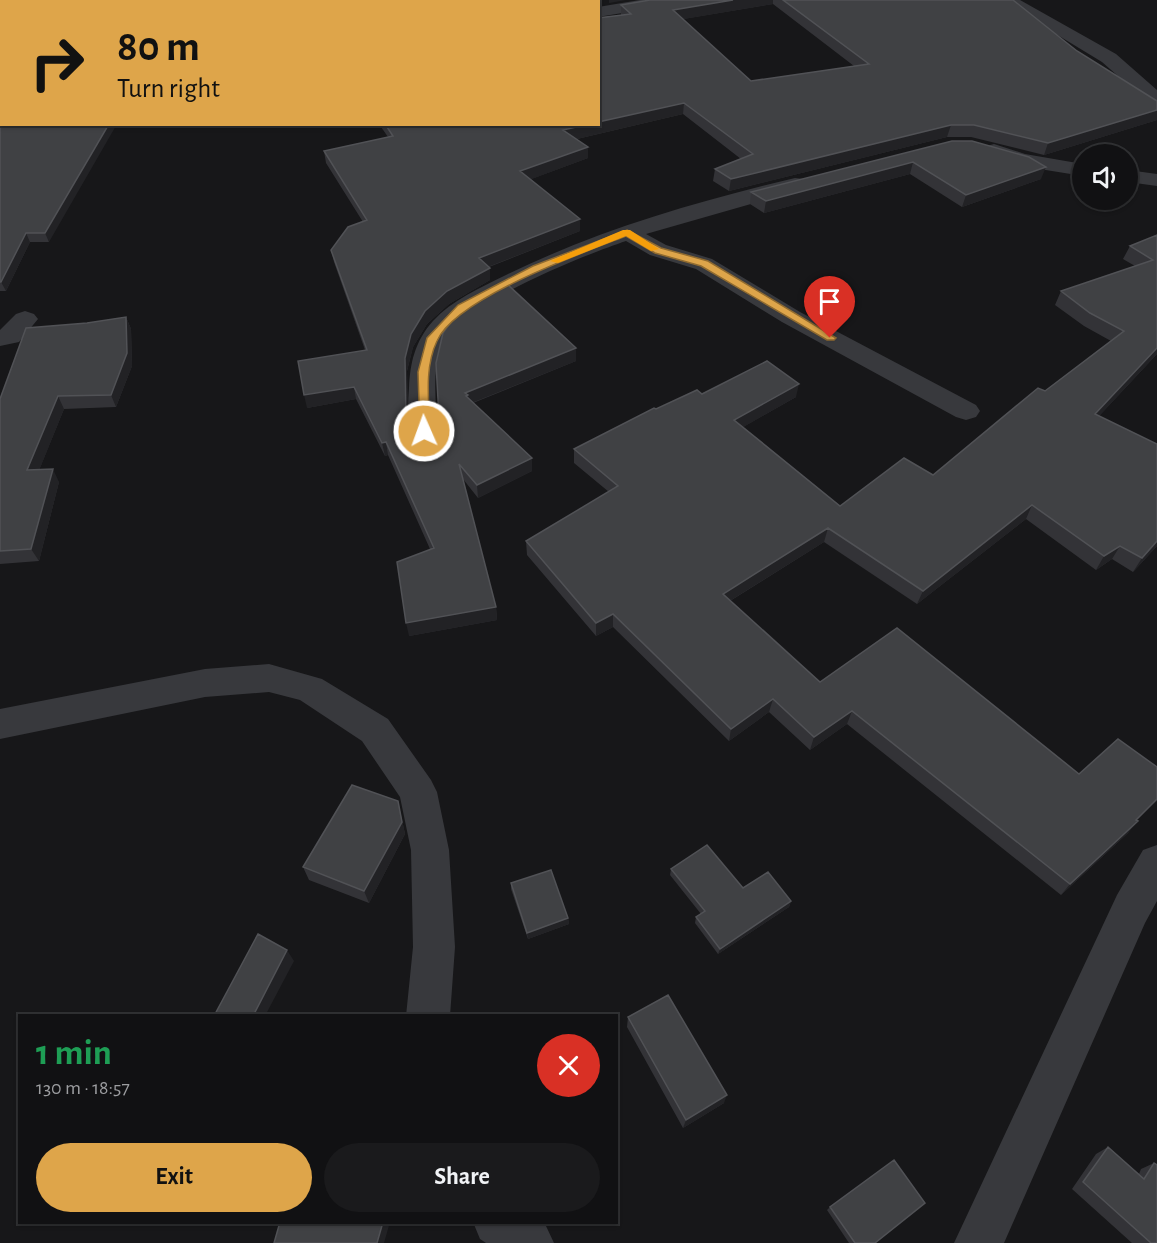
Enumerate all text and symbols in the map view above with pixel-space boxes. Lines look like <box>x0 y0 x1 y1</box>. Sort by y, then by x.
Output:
icon: right <box>18 24 96 102</box>
text: 80 m <box>117 26 200 68</box>
text: Turn right <box>117 75 220 102</box>
map controls <box>1072 144 1138 210</box>
button: sound <box>1072 144 1138 210</box>
pin <box>804 276 855 338</box>
icon: arrive <box>813 285 846 318</box>
position arrow <box>392 399 456 463</box>
button: close <box>537 1034 600 1097</box>
text: 1 min <box>36 1035 112 1071</box>
text: 130 m · 18:57 <box>36 1078 130 1098</box>
button: Exit <box>36 1143 312 1212</box>
button: Share <box>324 1143 600 1212</box>

